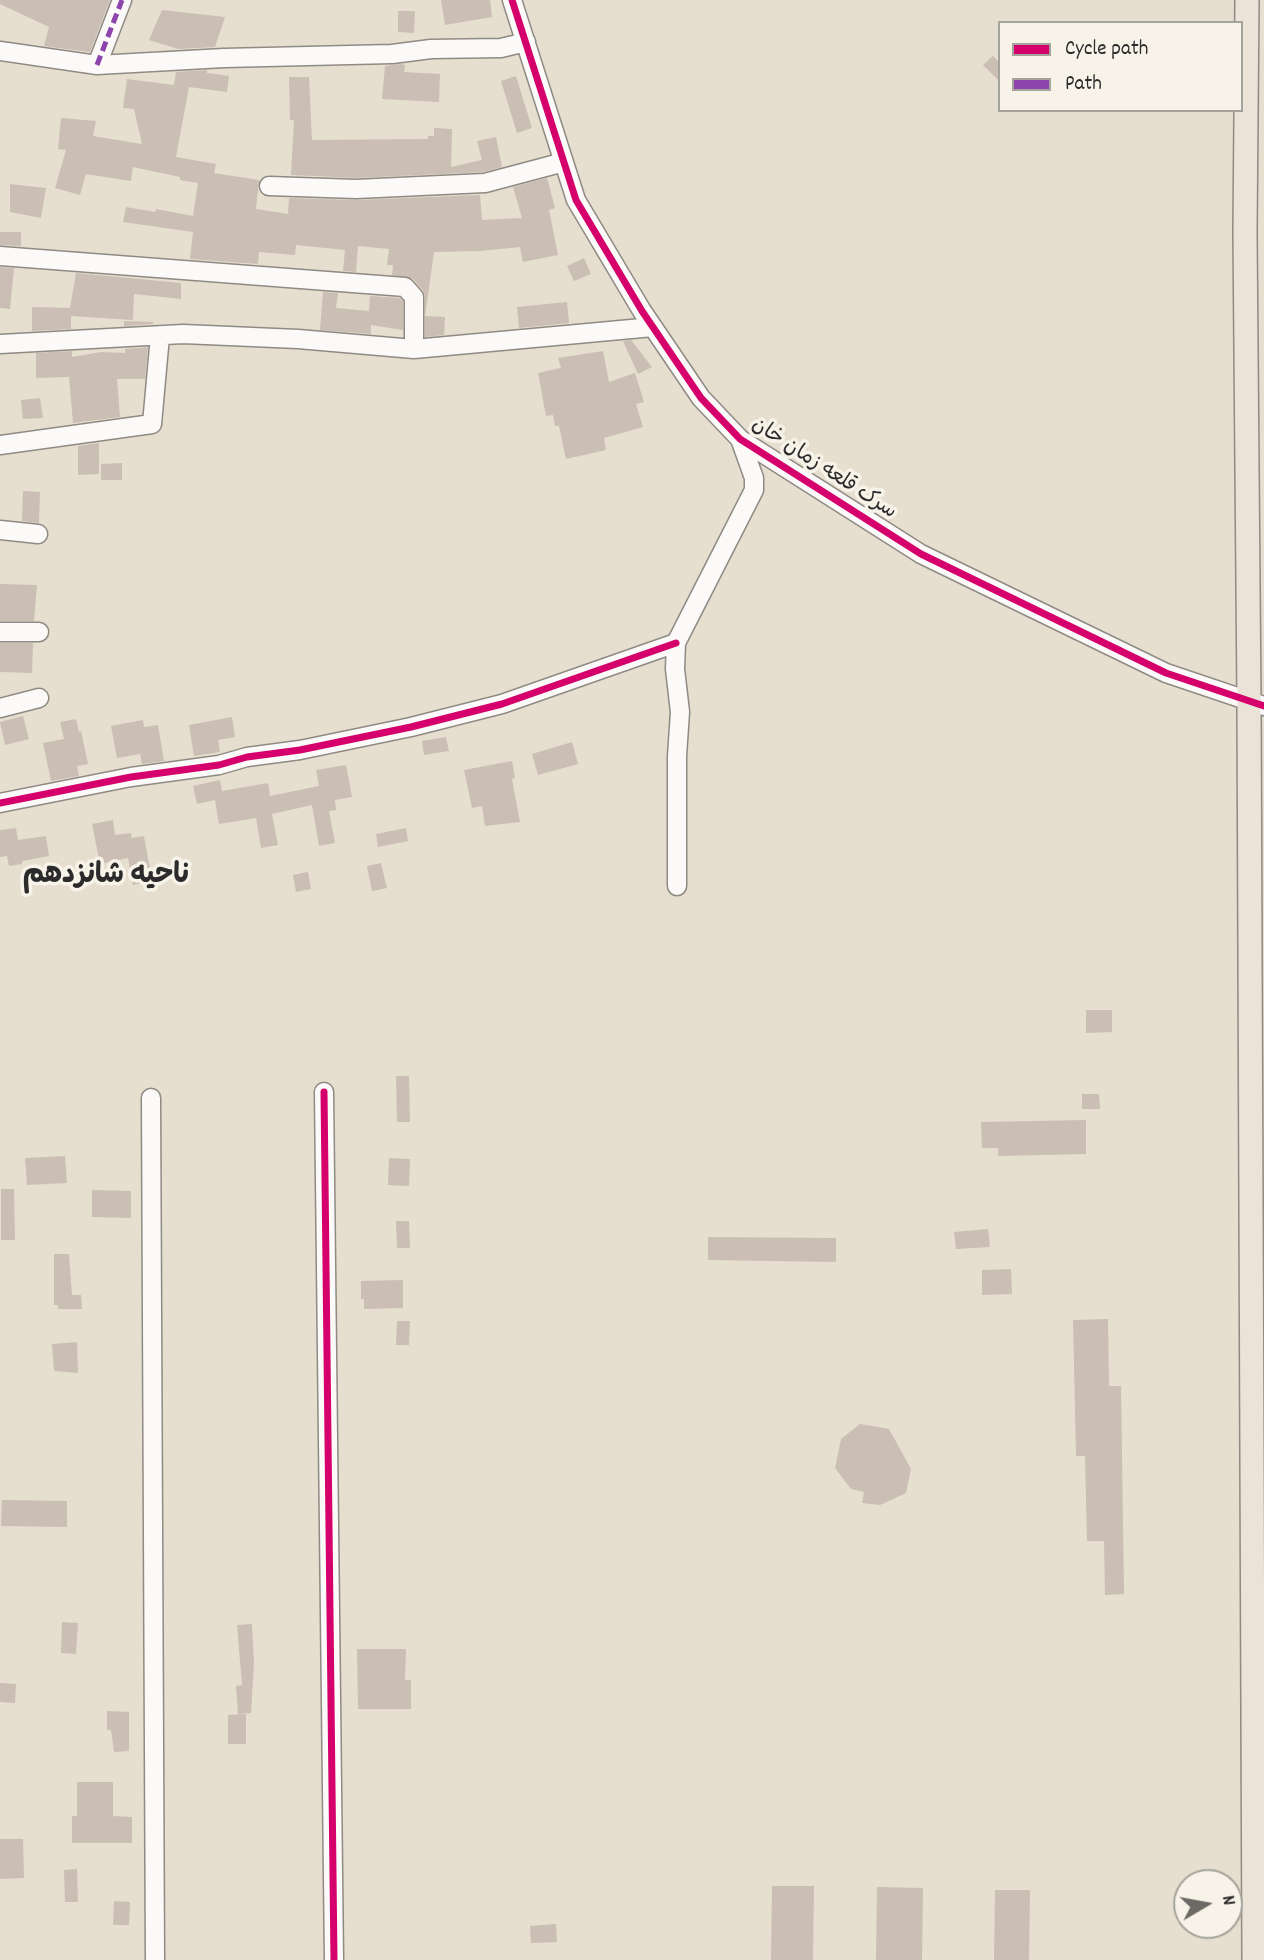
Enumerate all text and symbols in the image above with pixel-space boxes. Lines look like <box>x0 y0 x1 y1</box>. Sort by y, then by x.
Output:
legend <box>998 21 1243 112</box>
text: Cycle path <box>1065 35 1148 65</box>
text: Path <box>1065 70 1102 100</box>
street label: سرک قلعه زمان خان <box>746 414 900 526</box>
district label: ناحیه شانزدهم <box>23 861 189 895</box>
north arrow <box>1173 1869 1243 1939</box>
text: N <box>1213 1894 1241 1908</box>

